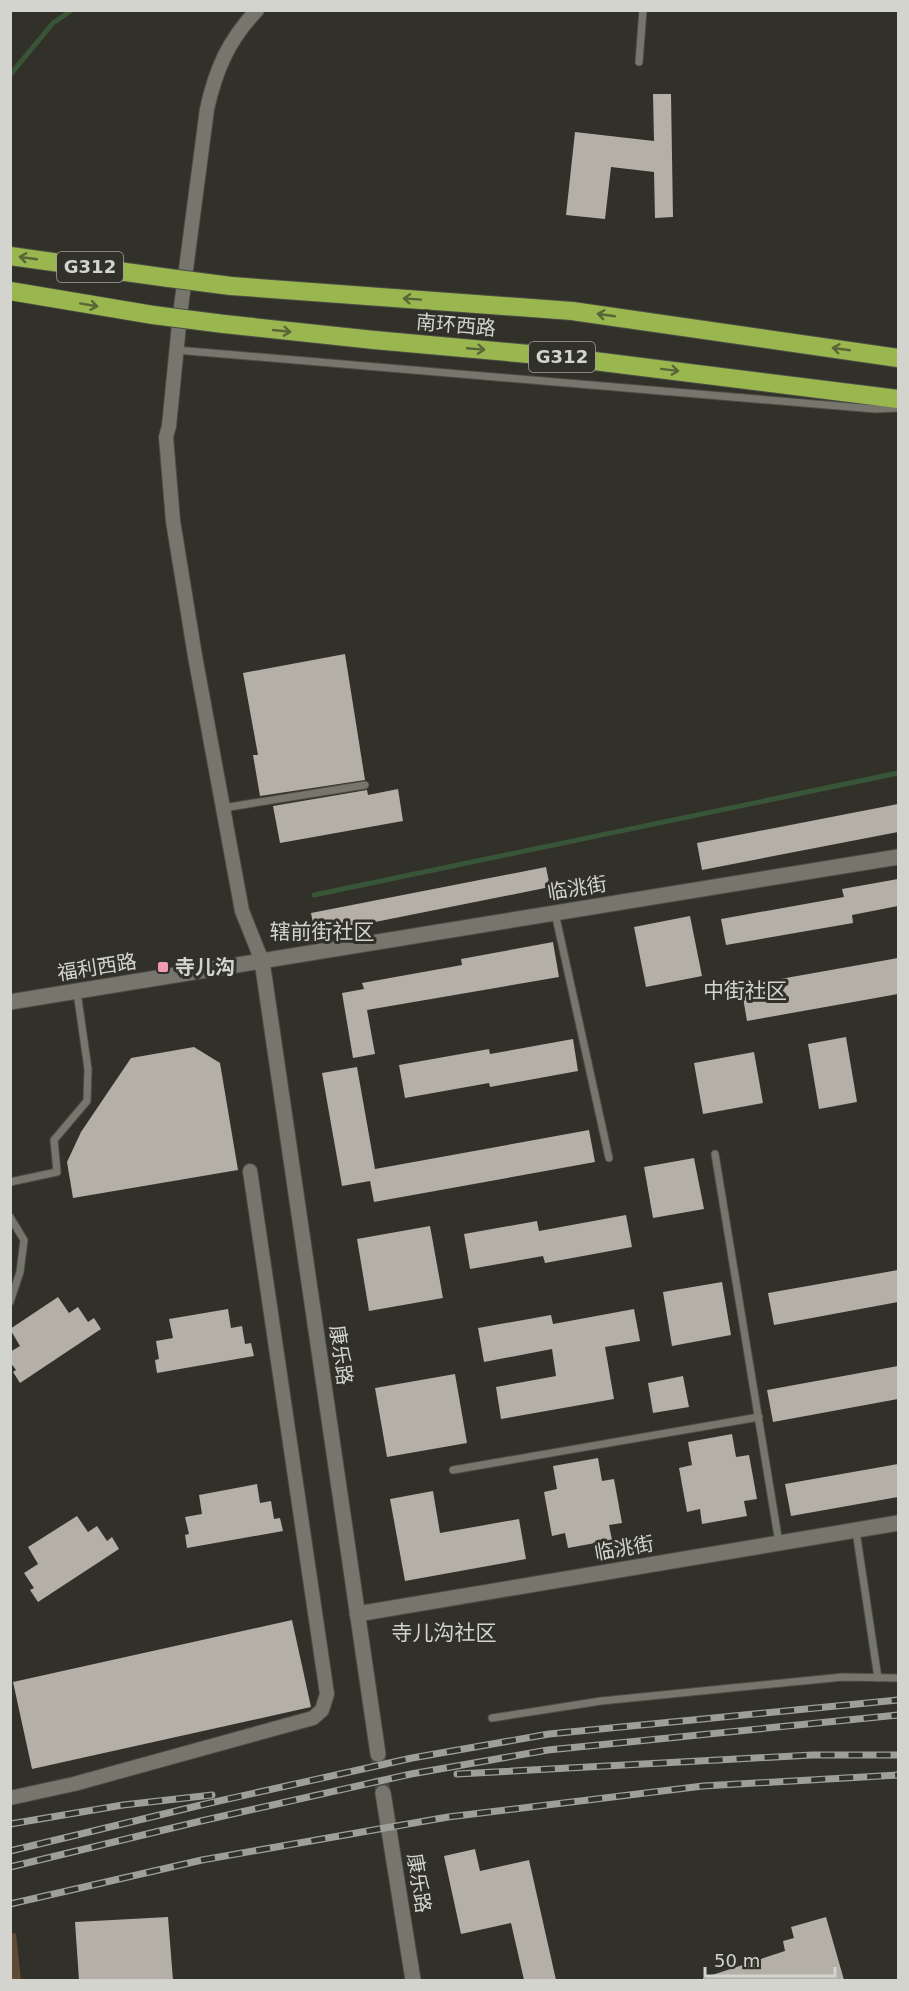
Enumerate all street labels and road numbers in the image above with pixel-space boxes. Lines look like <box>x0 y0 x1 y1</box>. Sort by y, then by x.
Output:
road number: G312 <box>57 252 123 282</box>
street label: 南环西路 <box>415 310 497 340</box>
road number: G312 <box>529 342 595 372</box>
street label: 临洮街 <box>545 871 609 905</box>
street label: 福利西路 <box>56 949 138 985</box>
street label: 康乐路 <box>325 1324 357 1386</box>
street label: 临洮街 <box>592 1531 656 1565</box>
street label: 康乐路 <box>402 1851 436 1915</box>

